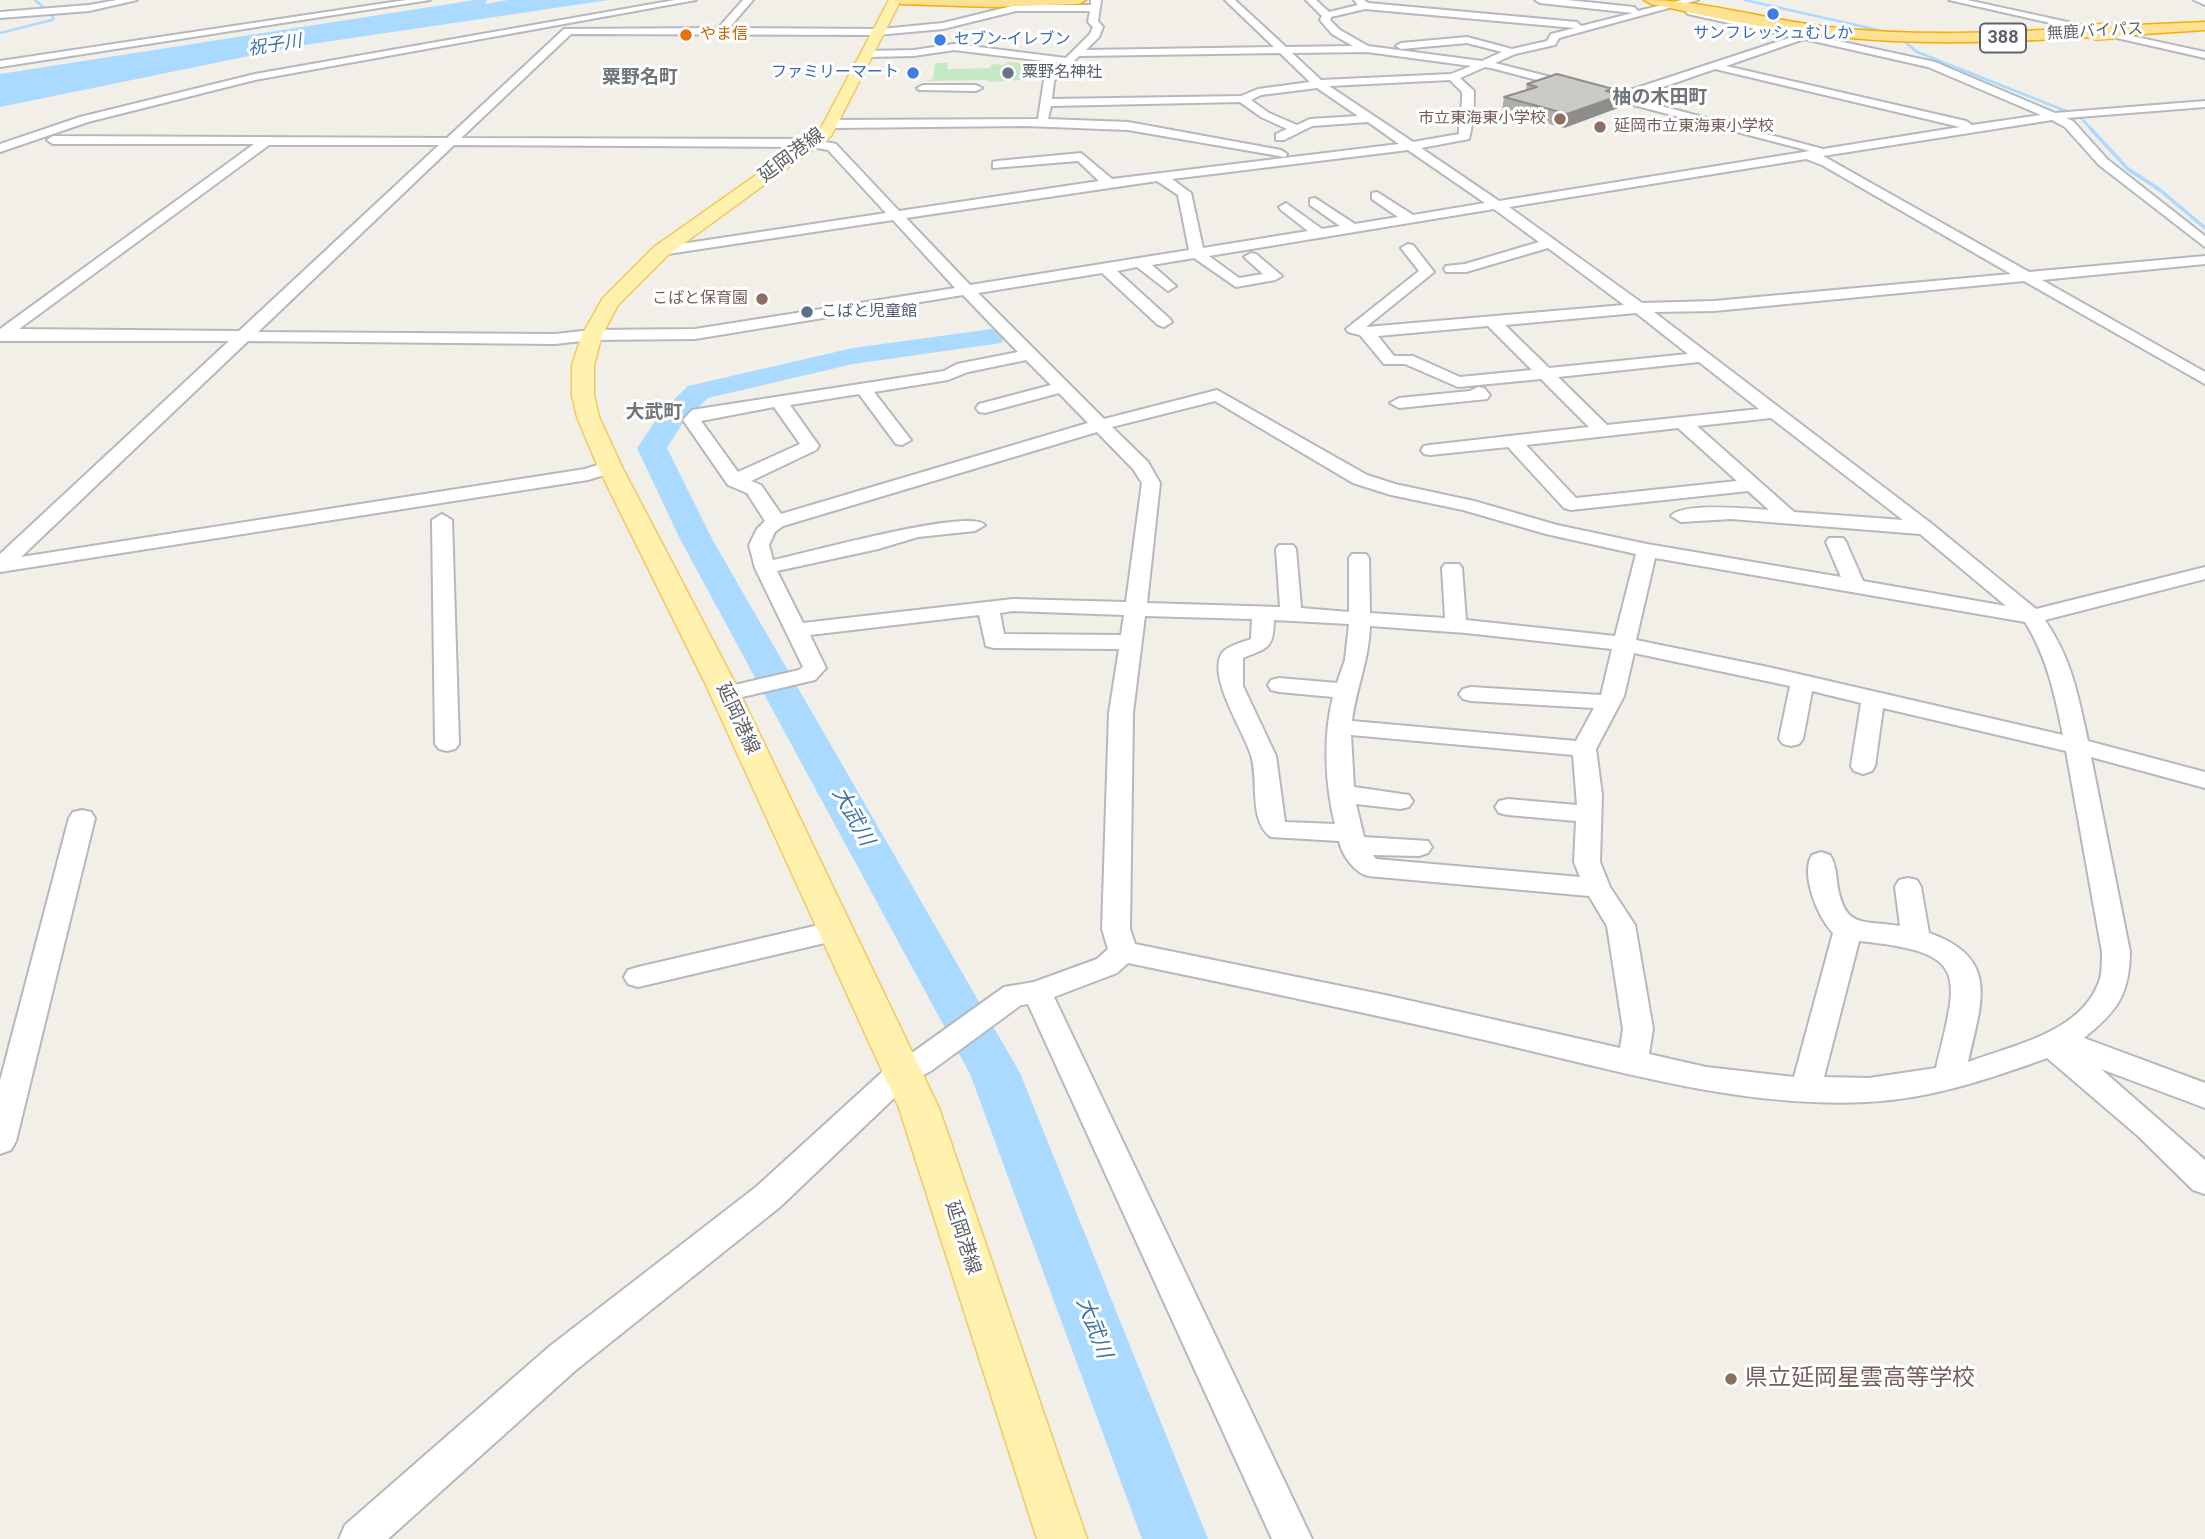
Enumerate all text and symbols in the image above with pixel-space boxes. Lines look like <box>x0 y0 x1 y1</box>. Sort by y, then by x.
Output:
marker: サンフレッシュむしか <box>1765 6 1781 22</box>
street label: 無鹿バイパス <box>2047 20 2143 44</box>
place label: サンフレッシュむしか <box>1693 24 1853 44</box>
road number: 388 <box>1980 24 2026 52</box>
place label: やま信 <box>700 25 748 45</box>
marker: やま信 <box>678 27 694 43</box>
place label: セブン-イレブン <box>954 30 1070 50</box>
water label: 祝子川 <box>247 31 303 61</box>
marker: セブン-イレブン <box>932 32 948 48</box>
place label: ファミリーマート <box>771 63 899 83</box>
place label: 粟野名神社 <box>1022 63 1102 83</box>
marker: ファミリーマート <box>905 65 921 81</box>
marker: 粟野名神社 <box>1000 65 1016 81</box>
district label: 粟野名町 <box>602 67 678 89</box>
district label: 柚の木田町 <box>1613 87 1707 109</box>
place label: 市立東海東小学校 <box>1418 109 1546 129</box>
marker: 市立東海東小学校 <box>1552 111 1568 127</box>
place label: 延岡市立東海東小学校 <box>1614 117 1774 137</box>
marker: 延岡市立東海東小学校 <box>1592 119 1608 135</box>
street label: 延岡港線 <box>755 124 829 188</box>
place label: こばと保育園 <box>652 289 748 309</box>
marker: こばと保育園 <box>754 291 770 307</box>
place label: こばと児童館 <box>821 302 917 322</box>
marker: こばと児童館 <box>799 304 815 320</box>
district label: 大武町 <box>626 402 682 424</box>
street label: 延岡港線 <box>711 680 763 758</box>
water label: 大武川 <box>826 783 878 851</box>
street label: 延岡港線 <box>939 1198 985 1278</box>
water label: 大武川 <box>1070 1294 1116 1362</box>
place label: 県立延岡星雲高等学校 <box>1745 1365 1975 1393</box>
marker: 県立延岡星雲高等学校 <box>1723 1371 1739 1387</box>

